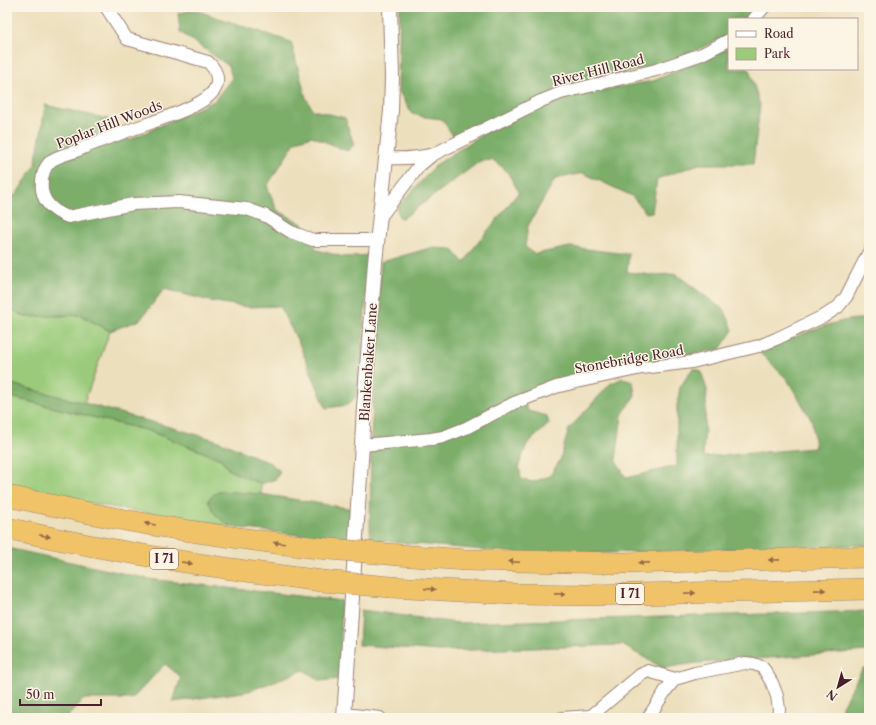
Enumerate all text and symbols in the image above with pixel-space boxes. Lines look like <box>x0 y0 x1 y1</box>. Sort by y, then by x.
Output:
legend <box>728 18 858 70</box>
text: Road <box>764 26 794 41</box>
text: Park <box>764 46 791 61</box>
street label: River Hill Road <box>550 51 646 89</box>
street label: Poplar Hill Woods <box>54 96 165 152</box>
street label: Blankenbaker Lane <box>356 302 380 422</box>
street label: Stonebridge Road <box>573 341 685 376</box>
one-way arrow <box>144 521 157 527</box>
one-way arrow <box>39 534 51 540</box>
one-way arrow <box>273 540 285 547</box>
road number: I 71 <box>150 549 178 569</box>
one-way arrow <box>768 556 780 563</box>
one-way arrow <box>508 558 520 565</box>
one-way arrow <box>181 560 193 566</box>
one-way arrow <box>637 560 650 566</box>
road number: I 71 <box>616 584 644 604</box>
one-way arrow <box>424 586 436 593</box>
one-way arrow <box>814 587 827 593</box>
one-way arrow <box>684 590 696 597</box>
one-way arrow <box>554 591 566 598</box>
north arrow <box>818 667 858 707</box>
scale bar <box>20 681 101 707</box>
text: N <box>824 686 840 703</box>
text: 50 m <box>26 687 55 702</box>

